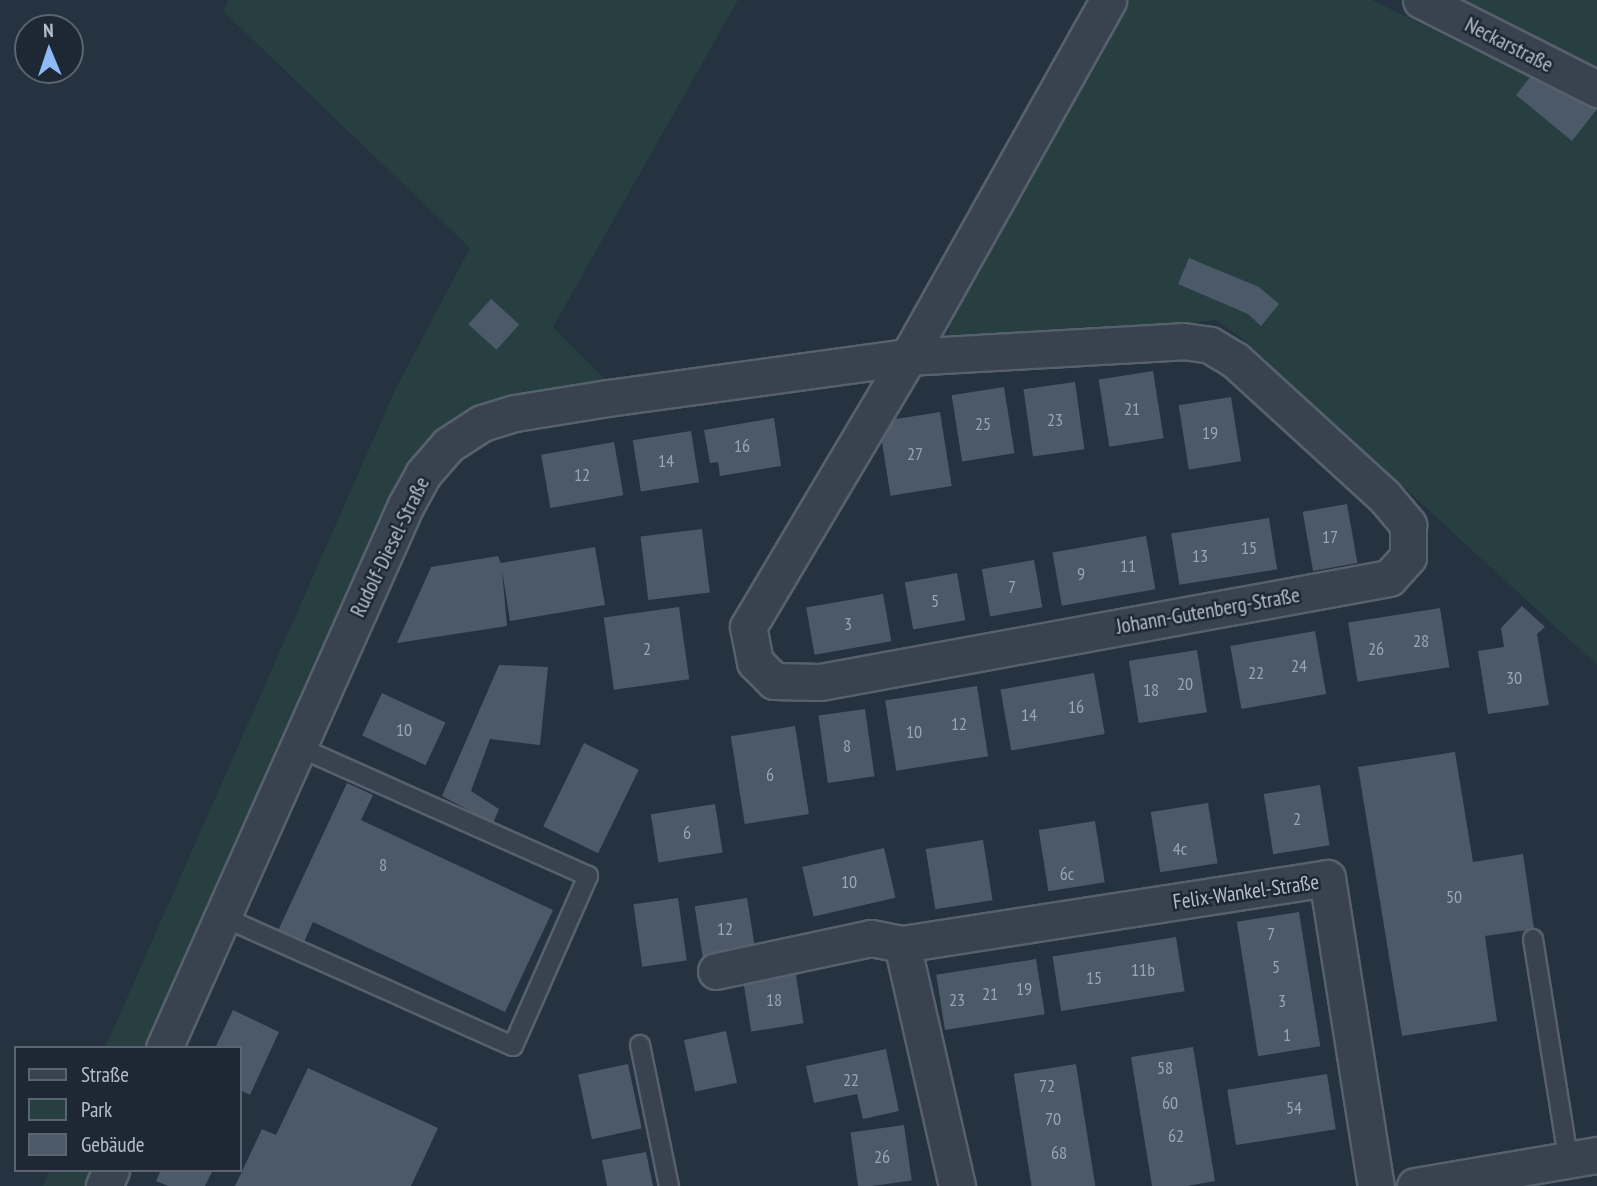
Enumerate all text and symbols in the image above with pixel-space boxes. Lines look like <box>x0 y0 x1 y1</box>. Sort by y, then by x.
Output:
street label: Neckarstraße <box>1461 12 1557 78</box>
north arrow <box>14 14 84 84</box>
text: N <box>43 18 54 42</box>
house number: 21 <box>1124 398 1140 420</box>
house number: 23 <box>1047 409 1063 431</box>
house number: 25 <box>975 413 991 435</box>
house number: 19 <box>1202 422 1218 444</box>
house number: 16 <box>734 435 750 457</box>
house number: 27 <box>907 443 923 465</box>
house number: 14 <box>658 450 674 472</box>
house number: 12 <box>574 464 590 486</box>
street label: Rudolf-Diesel-Straße <box>345 473 435 621</box>
house number: 17 <box>1322 526 1338 548</box>
house number: 15 <box>1241 537 1257 559</box>
house number: 13 <box>1192 545 1208 567</box>
house number: 11 <box>1120 555 1136 577</box>
house number: 9 <box>1077 563 1085 585</box>
house number: 7 <box>1008 576 1016 598</box>
street label: Johann-Gutenberg-Straße <box>1114 582 1302 640</box>
house number: 5 <box>931 590 939 612</box>
house number: 3 <box>844 613 852 635</box>
house number: 28 <box>1413 630 1429 652</box>
house number: 2 <box>643 638 651 660</box>
house number: 26 <box>1368 638 1384 660</box>
house number: 24 <box>1291 655 1307 677</box>
house number: 22 <box>1248 662 1264 684</box>
house number: 30 <box>1506 667 1522 689</box>
house number: 20 <box>1177 673 1193 695</box>
house number: 18 <box>1143 679 1159 701</box>
house number: 16 <box>1068 696 1084 718</box>
house number: 14 <box>1021 704 1037 726</box>
house number: 12 <box>951 713 967 735</box>
house number: 10 <box>396 719 412 741</box>
house number: 10 <box>906 721 922 743</box>
house number: 8 <box>843 735 851 757</box>
house number: 6 <box>766 764 774 786</box>
house number: 2 <box>1293 808 1301 830</box>
house number: 6 <box>683 822 691 844</box>
house number: 4c <box>1173 838 1187 860</box>
house number: 8 <box>379 854 387 876</box>
house number: 6c <box>1060 863 1074 885</box>
street label: Felix-Wankel-Straße <box>1171 869 1321 915</box>
house number: 10 <box>841 871 857 893</box>
house number: 50 <box>1446 886 1462 908</box>
house number: 12 <box>717 918 733 940</box>
house number: 7 <box>1267 923 1275 945</box>
house number: 5 <box>1272 956 1280 978</box>
house number: 11b <box>1131 959 1155 981</box>
house number: 15 <box>1086 967 1102 989</box>
house number: 19 <box>1016 978 1032 1000</box>
house number: 21 <box>982 983 998 1005</box>
house number: 18 <box>766 989 782 1011</box>
house number: 23 <box>949 989 965 1011</box>
house number: 3 <box>1278 990 1286 1012</box>
house number: 1 <box>1283 1024 1291 1046</box>
legend <box>14 1046 242 1172</box>
house number: 58 <box>1157 1057 1173 1079</box>
text: Straße <box>81 1061 129 1088</box>
house number: 22 <box>843 1069 859 1091</box>
house number: 72 <box>1039 1075 1055 1097</box>
house number: 60 <box>1162 1092 1178 1114</box>
text: Park <box>81 1096 112 1123</box>
house number: 54 <box>1286 1097 1302 1119</box>
house number: 70 <box>1045 1108 1061 1130</box>
house number: 62 <box>1168 1125 1184 1147</box>
text: Gebäude <box>81 1131 144 1158</box>
house number: 68 <box>1051 1142 1067 1164</box>
house number: 26 <box>874 1146 890 1168</box>

